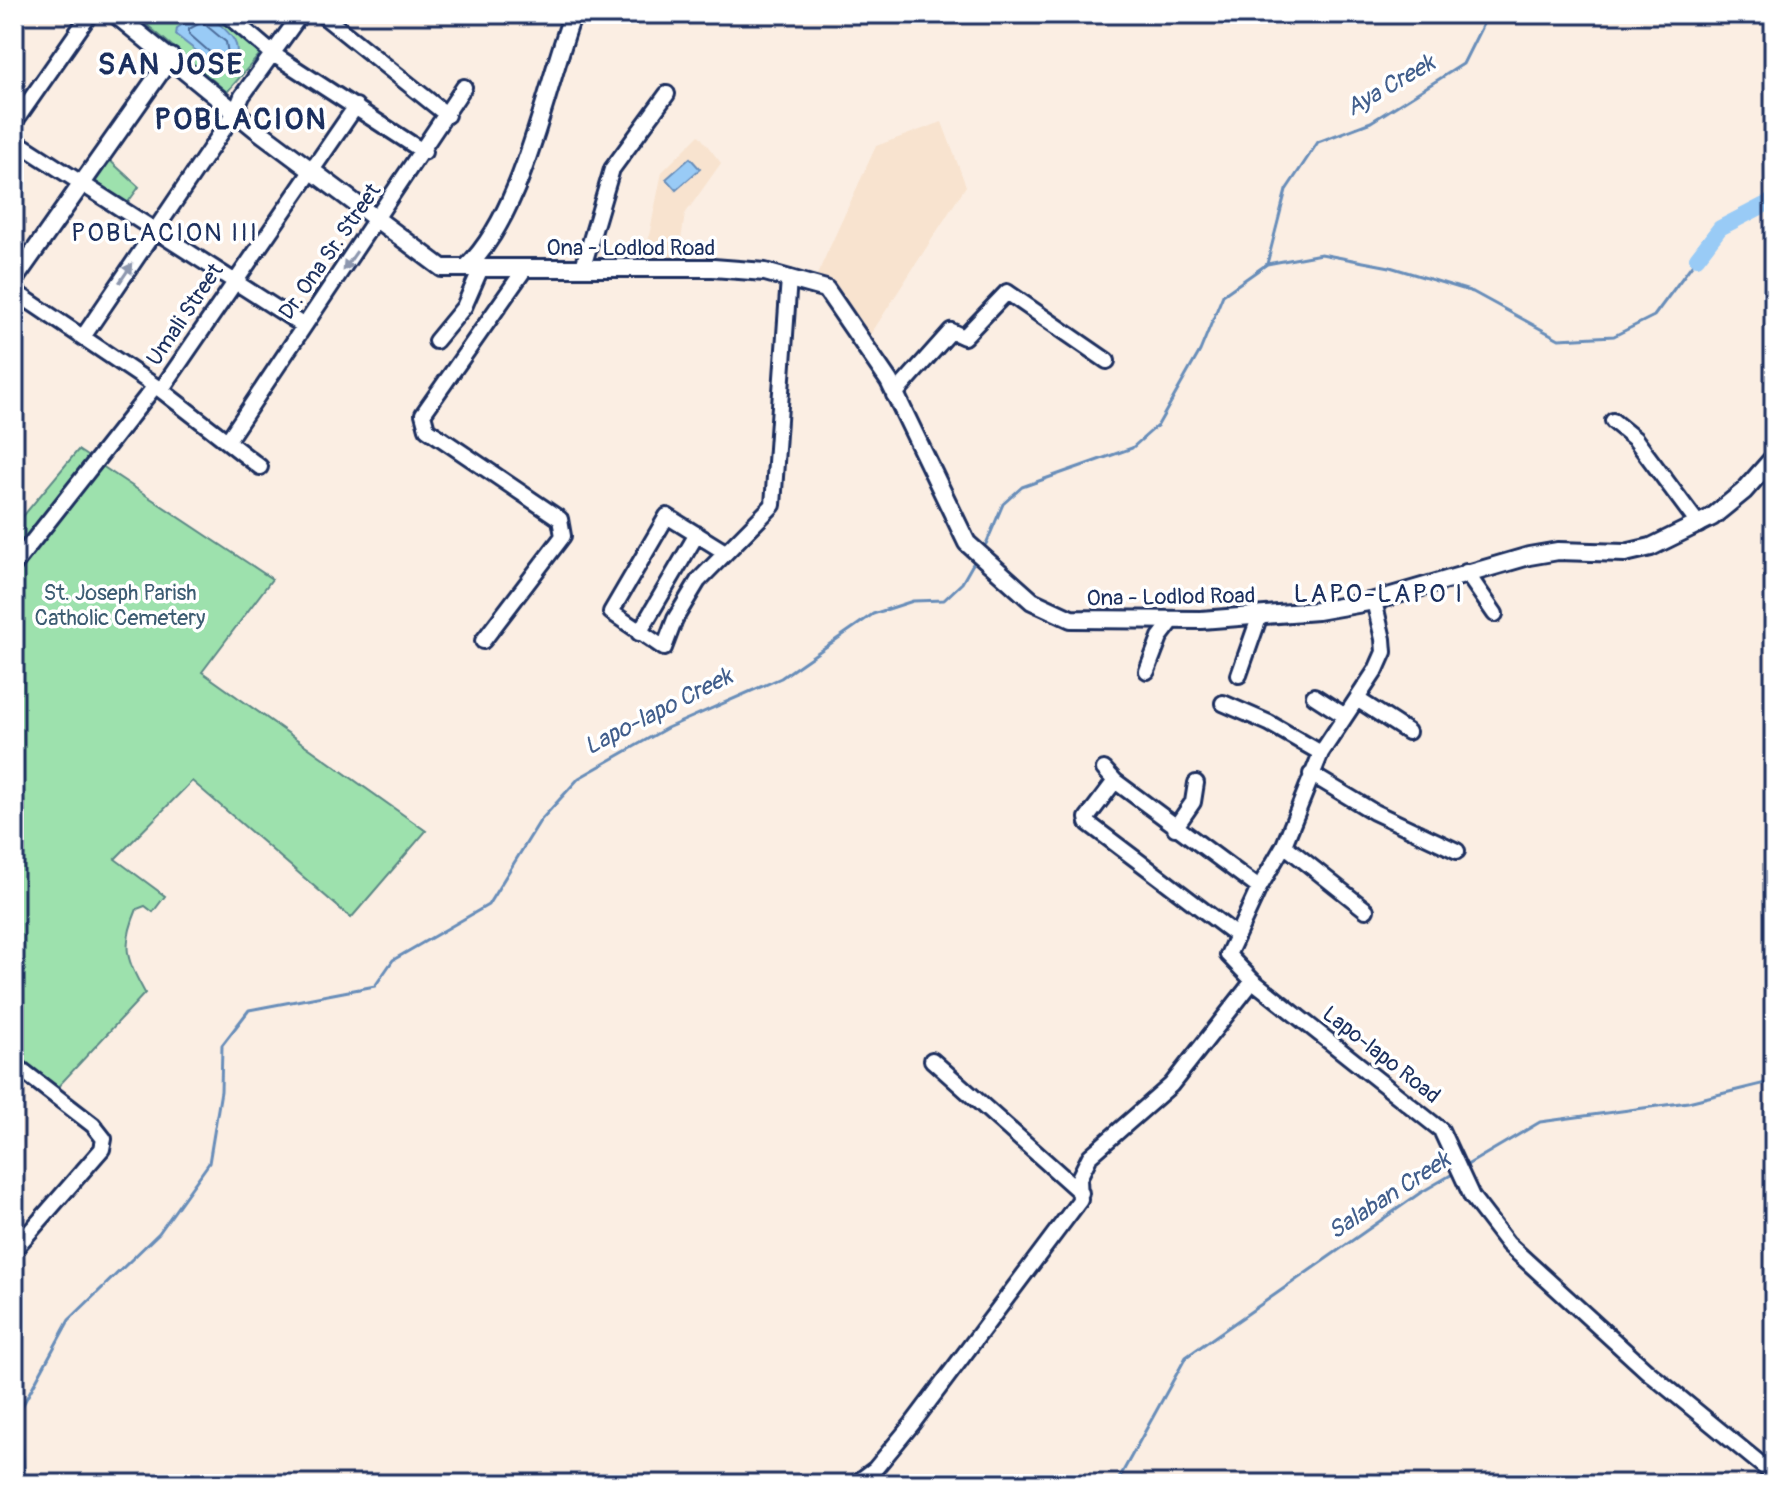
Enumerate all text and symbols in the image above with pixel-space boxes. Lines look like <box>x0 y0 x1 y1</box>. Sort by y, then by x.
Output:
district label: SAN JOSE <box>98 46 244 83</box>
water label: Aya Creek <box>1341 47 1442 122</box>
district label: POBLACION <box>154 101 328 138</box>
street label: Dr. Ona Sr. Street <box>272 178 387 325</box>
district label: POBLACION III <box>71 217 259 249</box>
street label: Ona - Lodlod Road <box>547 234 715 262</box>
one-way arrow <box>343 250 358 271</box>
street label: Umali Street <box>140 258 229 371</box>
one-way arrow <box>118 262 133 283</box>
district label: LAPO-LAPO I <box>1294 578 1464 610</box>
park label: St. Joseph Parish Catholic Cemetery <box>35 579 205 632</box>
street label: Ona - Lodlod Road <box>1086 582 1256 612</box>
water label: Lapo-lapo Creek <box>579 661 739 761</box>
street label: Lapo-lapo Road <box>1317 1000 1446 1110</box>
water label: Salaban Creek <box>1323 1144 1457 1246</box>

